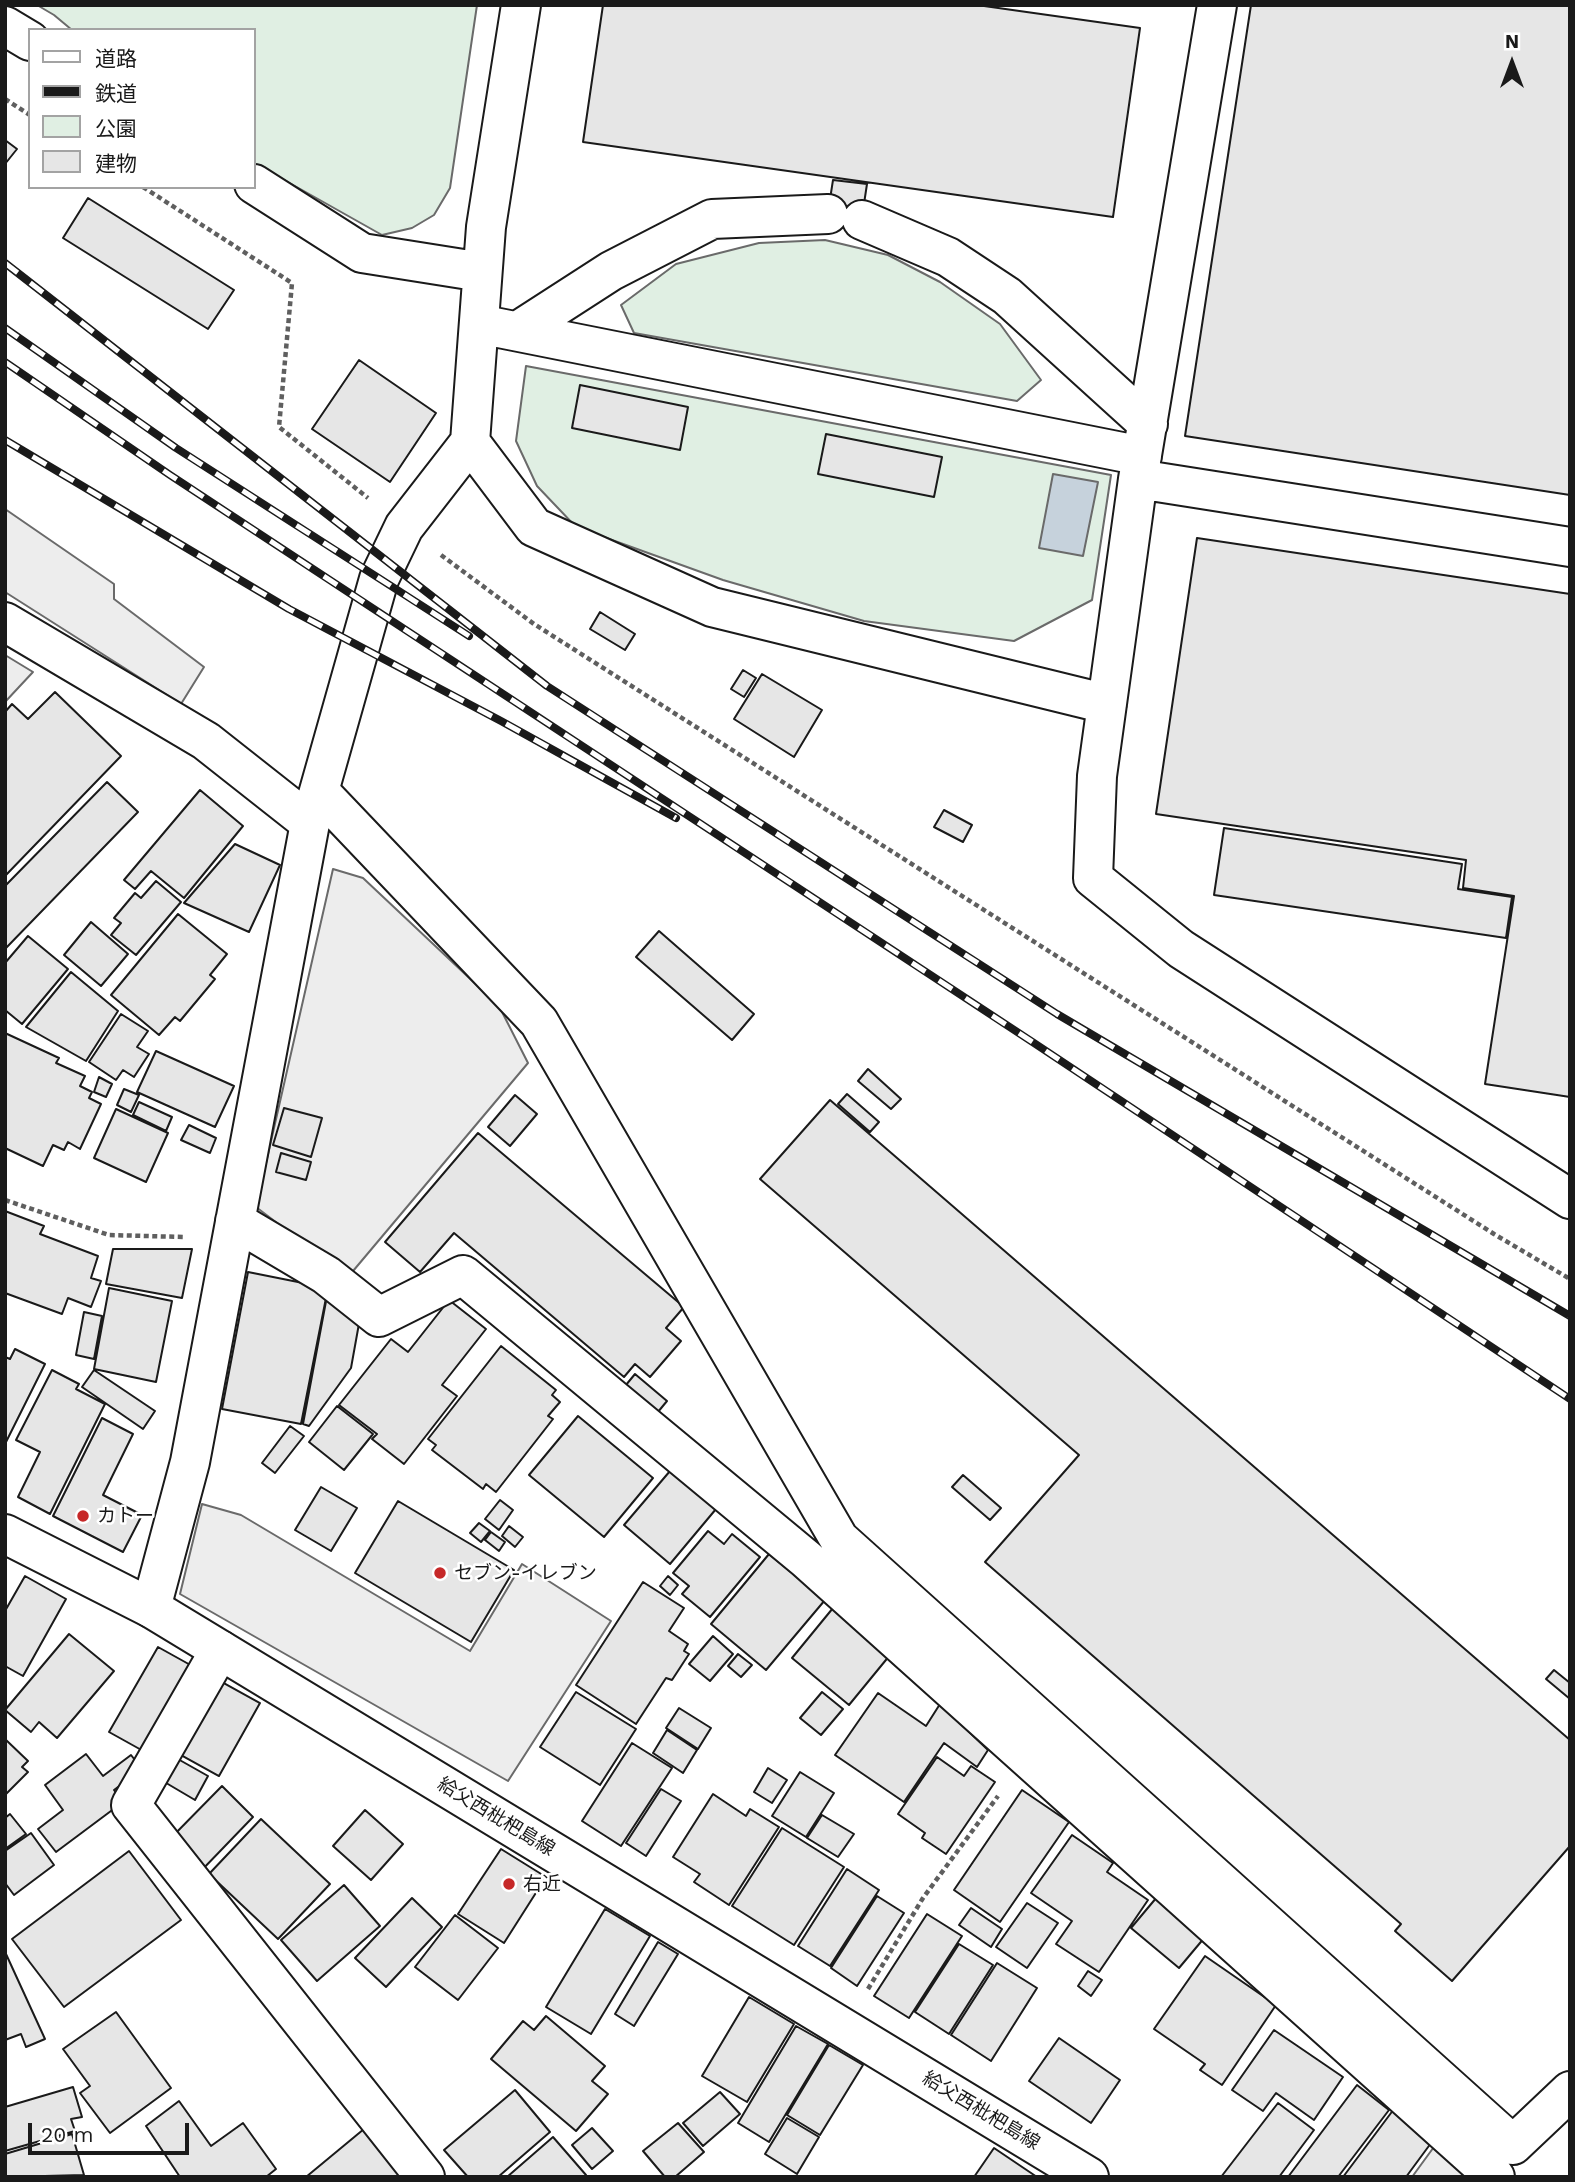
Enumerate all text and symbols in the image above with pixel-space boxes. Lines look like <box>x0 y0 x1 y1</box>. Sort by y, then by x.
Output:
legend <box>28 28 256 189</box>
north arrow <box>1477 28 1547 98</box>
text: N <box>1505 30 1519 53</box>
text: 道路 <box>95 46 137 71</box>
text: 鉄道 <box>95 81 137 106</box>
text: 公園 <box>95 116 137 141</box>
text: 建物 <box>95 151 137 176</box>
place label: カトー <box>97 1505 154 1527</box>
marker: カトー <box>75 1508 91 1524</box>
place label: セブン-イレブン <box>454 1562 597 1584</box>
marker: セブン-イレブン <box>432 1565 448 1581</box>
street label: 給父西枇杷島線 <box>433 1773 559 1861</box>
place label: 右近 <box>523 1873 561 1895</box>
marker: 右近 <box>501 1876 517 1892</box>
street label: 給父西枇杷島線 <box>918 2067 1044 2155</box>
scale bar <box>32 2108 192 2152</box>
text: 20 m <box>41 2122 93 2147</box>

